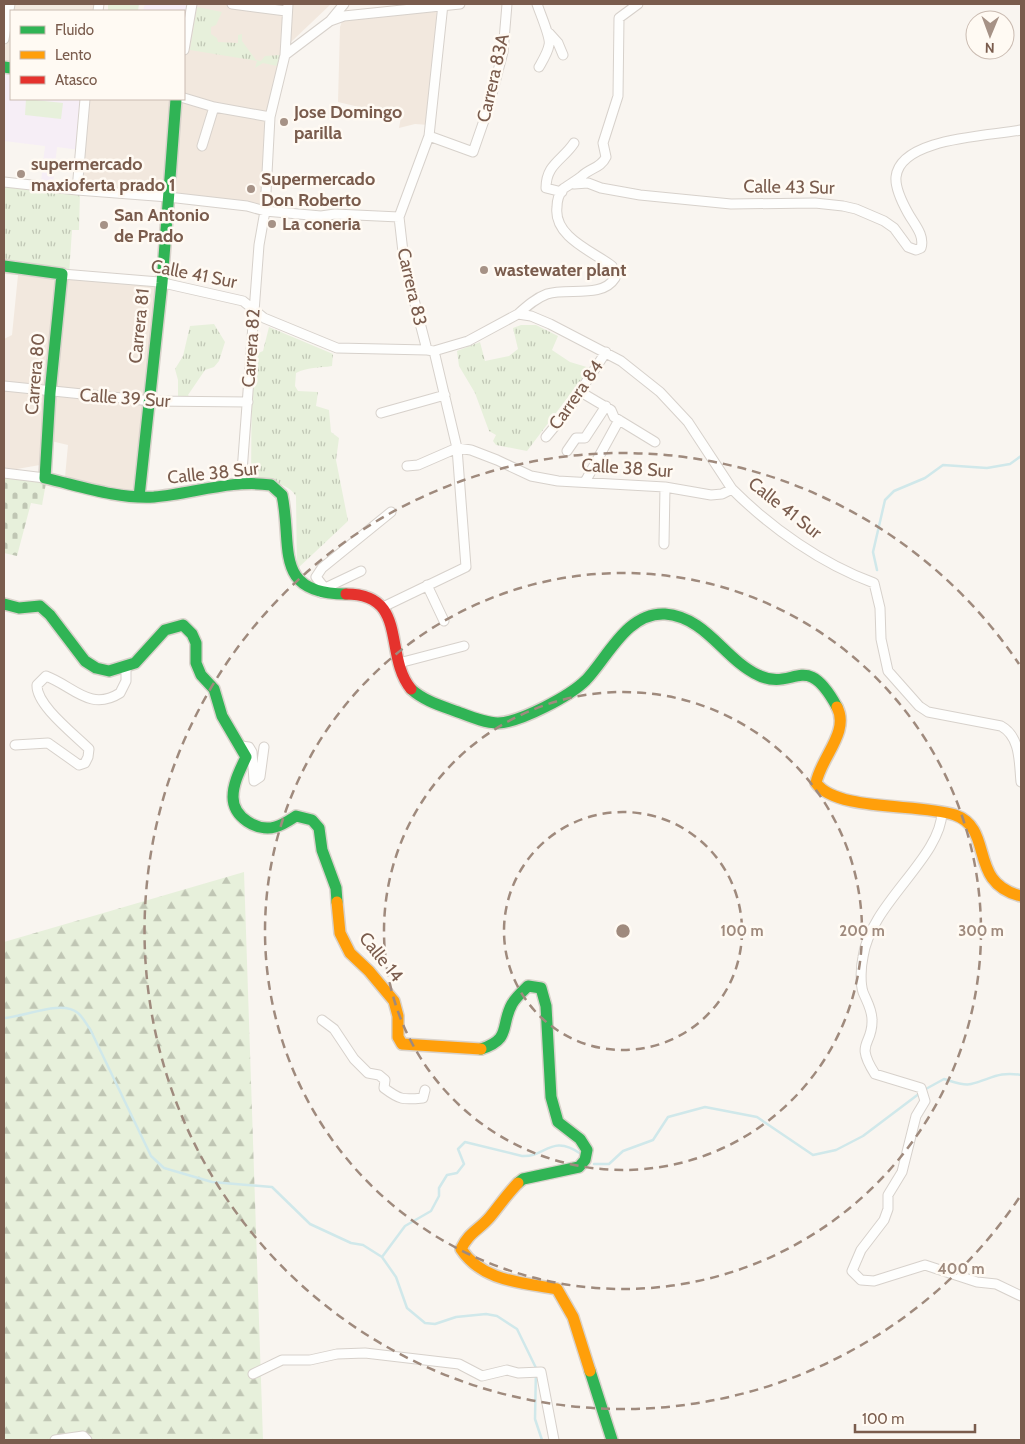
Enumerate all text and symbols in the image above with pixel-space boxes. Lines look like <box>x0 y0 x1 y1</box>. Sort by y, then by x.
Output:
legend <box>10 10 185 100</box>
north arrow <box>965 10 1015 60</box>
text: Fluido <box>55 21 94 39</box>
street label: Carrera 83A <box>472 32 514 124</box>
text: N <box>985 39 995 57</box>
text: Lento <box>55 46 92 64</box>
text: Atasco <box>55 71 97 89</box>
place label: Jose Domingo parilla <box>293 101 402 144</box>
marker: Jose Domingo parilla <box>278 116 290 128</box>
place label: supermercado maxioferta prado 1 <box>31 153 176 196</box>
marker: supermercado maxioferta prado 1 <box>15 168 27 180</box>
place label: Supermercado Don Roberto <box>261 168 375 211</box>
street label: Calle 43 Sur <box>743 175 835 199</box>
marker: Supermercado Don Roberto <box>245 183 257 195</box>
place label: San Antonio de Prado <box>114 204 209 247</box>
place label: La coneria <box>282 213 361 235</box>
marker: La coneria <box>266 218 278 230</box>
marker: San Antonio de Prado <box>98 219 110 231</box>
street label: Carrera 83 <box>392 246 432 328</box>
street label: Calle 41 Sur <box>149 255 239 293</box>
place label: wastewater plant <box>494 259 626 281</box>
marker: wastewater plant <box>478 264 490 276</box>
street label: Carrera 81 <box>124 287 154 365</box>
street label: Carrera 82 <box>237 308 265 388</box>
street label: Carrera 80 <box>20 332 50 416</box>
street label: Carrera 84 <box>544 356 608 434</box>
street label: Calle 39 Sur <box>79 384 171 412</box>
street label: Calle 38 Sur <box>581 454 674 482</box>
street label: Calle 38 Sur <box>166 457 260 489</box>
street label: Calle 41 Sur <box>744 472 826 544</box>
centre of rings <box>614 922 632 940</box>
text: 100 m <box>720 922 764 940</box>
text: 200 m <box>839 922 885 940</box>
text: 300 m <box>958 922 1004 940</box>
street label: Calle 14 <box>354 928 408 986</box>
text: 400 m <box>938 1260 984 1278</box>
scale bar <box>855 1402 975 1434</box>
text: 100 m <box>862 1410 904 1428</box>

